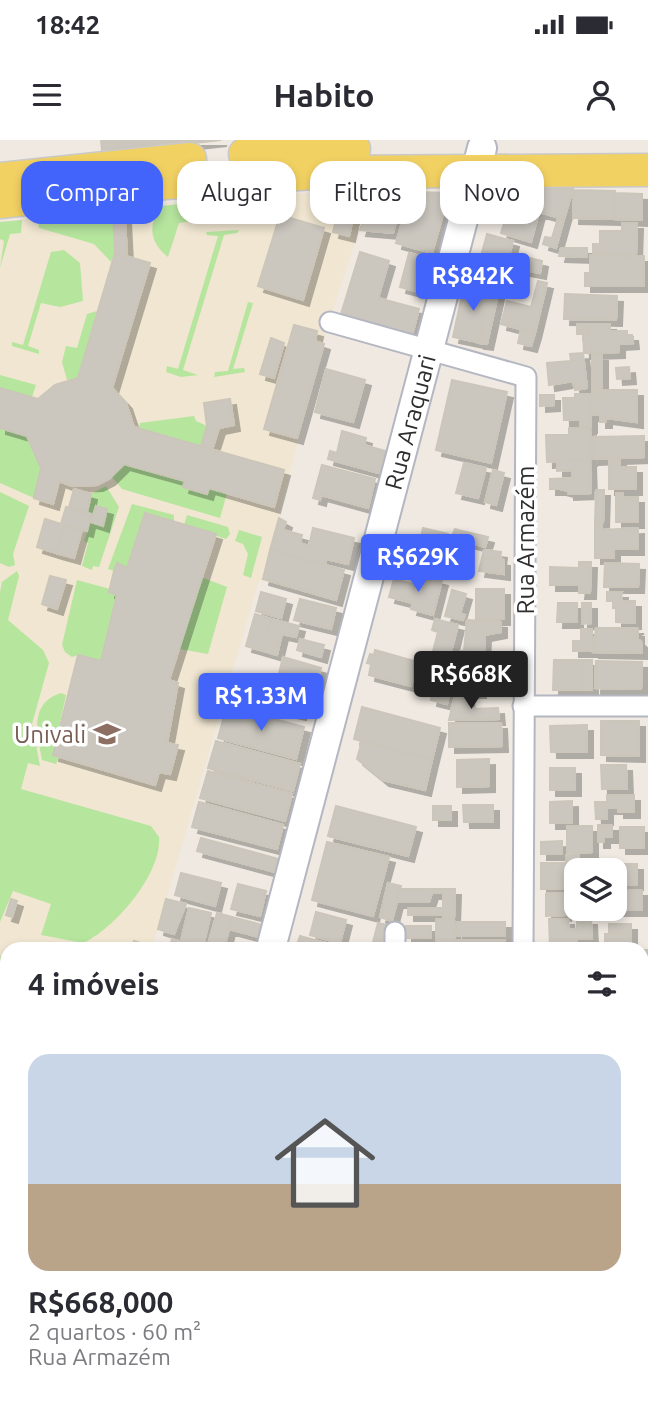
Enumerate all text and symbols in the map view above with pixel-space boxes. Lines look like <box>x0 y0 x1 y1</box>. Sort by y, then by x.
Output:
text: 18:42 <box>35 10 100 39</box>
icon: menu <box>28 76 66 114</box>
icon: person <box>582 76 620 114</box>
text: Habito <box>273 77 375 113</box>
chip: Comprar <box>21 161 163 224</box>
chip: Alugar <box>177 161 296 224</box>
chip: Filtros <box>310 161 426 224</box>
chip: Novo <box>440 161 544 224</box>
pin: R$842K <box>416 254 530 313</box>
text: R$842K <box>432 263 514 288</box>
street label: Rua Araquari <box>379 352 440 492</box>
street label: Rua Armazém <box>512 465 539 615</box>
pin: R$629K <box>361 534 475 594</box>
text: R$629K <box>377 544 459 569</box>
pin: R$668K <box>414 652 528 711</box>
text: R$668K <box>430 661 512 686</box>
pin: R$1.33M <box>196 674 326 733</box>
text: R$1.33M <box>214 683 308 708</box>
school or university icon: Univali <box>92 719 122 749</box>
place label: Univali <box>14 721 86 748</box>
map controls <box>564 858 627 921</box>
button: layers <box>564 858 627 921</box>
icon: filters <box>583 965 621 1003</box>
text: 4 imóveis <box>28 967 159 1001</box>
icon: home <box>262 1100 388 1226</box>
text: R$668,000 <box>28 1285 174 1319</box>
text: 2 quartos · 60 m² <box>28 1319 201 1344</box>
text: Rua Armazém <box>28 1344 171 1369</box>

